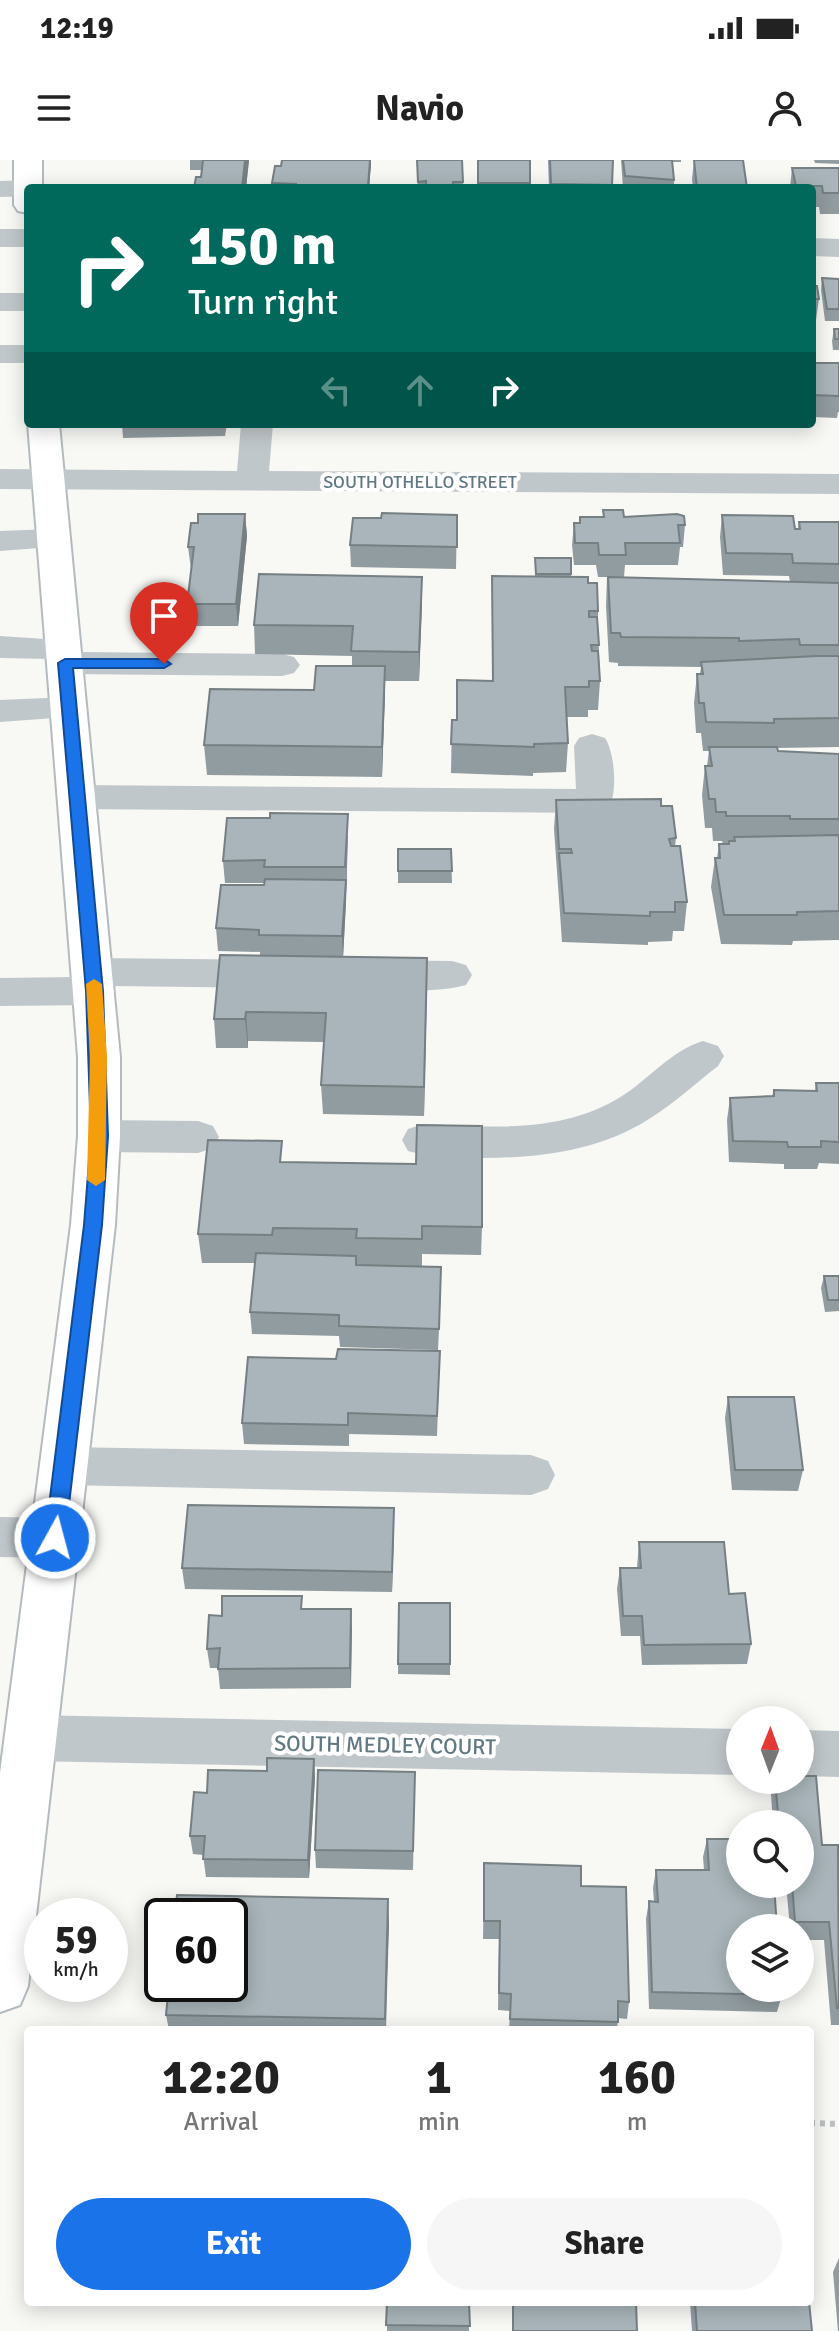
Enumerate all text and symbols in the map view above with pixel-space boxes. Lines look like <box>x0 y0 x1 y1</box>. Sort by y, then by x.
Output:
text: 12:19 <box>40 10 114 47</box>
icon: menu <box>32 86 76 130</box>
text: Navio <box>375 86 464 131</box>
icon: person <box>763 86 807 130</box>
text: 150 m <box>188 211 336 280</box>
icon: right <box>56 216 160 320</box>
text: Turn right <box>188 280 338 325</box>
icon: left <box>314 368 358 412</box>
icon: ahead <box>398 368 442 412</box>
icon: right <box>482 368 526 412</box>
street label: SOUTH OTHELLO STREET <box>323 471 517 493</box>
pin <box>130 582 198 664</box>
icon: arrive <box>142 594 186 638</box>
position arrow <box>13 1496 97 1580</box>
north arrow <box>726 1706 814 1794</box>
map controls <box>726 1706 814 2002</box>
street label: SOUTH MEDLEY COURT <box>274 1730 496 1760</box>
button: search <box>726 1810 814 1898</box>
speed limit sign: 60 <box>144 1898 248 2002</box>
button: layers <box>726 1914 814 2002</box>
text: 59 <box>54 1915 98 1965</box>
text: km/h <box>53 1957 99 1982</box>
text: 12:20 <box>162 2048 280 2107</box>
text: 1 <box>426 2048 452 2107</box>
text: 160 <box>598 2048 676 2107</box>
text: Arrival <box>184 2106 258 2138</box>
text: min <box>418 2106 460 2138</box>
text: m <box>627 2106 647 2138</box>
button: Exit <box>56 2198 411 2290</box>
button: Share <box>427 2198 782 2290</box>

